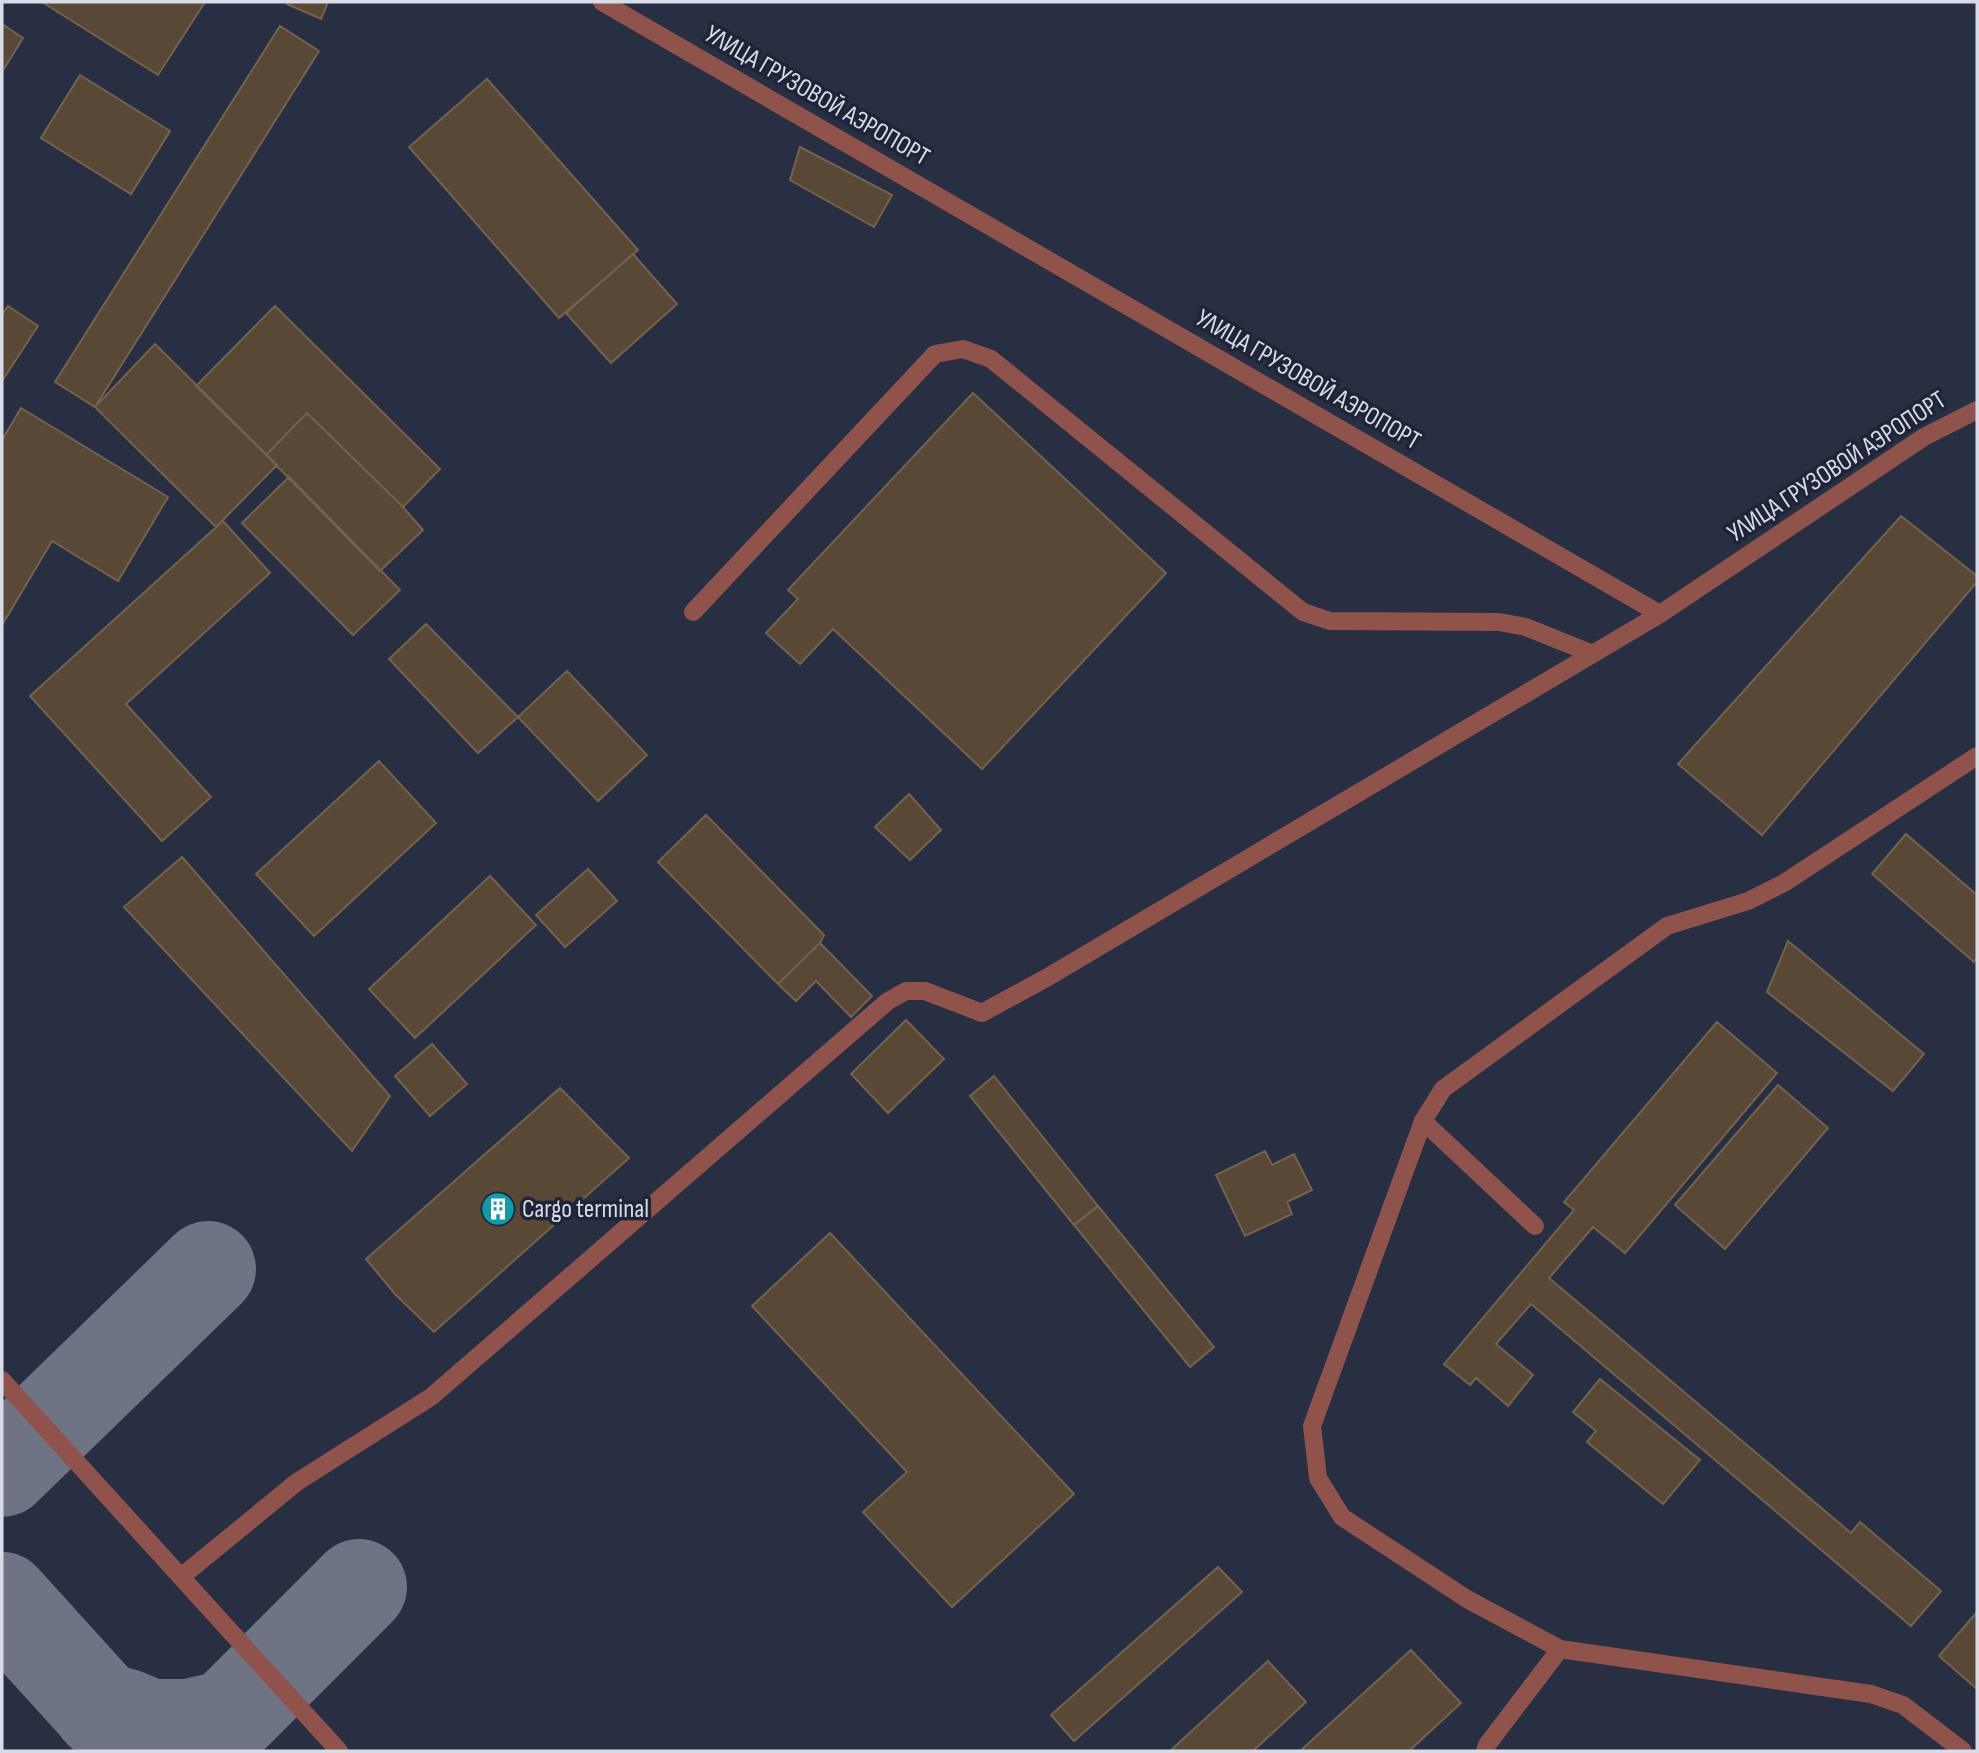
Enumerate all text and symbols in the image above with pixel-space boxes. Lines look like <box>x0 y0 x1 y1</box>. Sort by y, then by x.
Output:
street label: УЛИЦА ГРУЗОВОЙ АЭРОПОРТ <box>699 19 935 173</box>
street label: УЛИЦА ГРУЗОВОЙ АЭРОПОРТ <box>1190 303 1426 457</box>
street label: УЛИЦА ГРУЗОВОЙ АЭРОПОРТ <box>1722 385 1952 549</box>
building icon: Cargo terminal <box>479 1190 517 1228</box>
place label: Cargo terminal <box>522 1194 649 1225</box>

